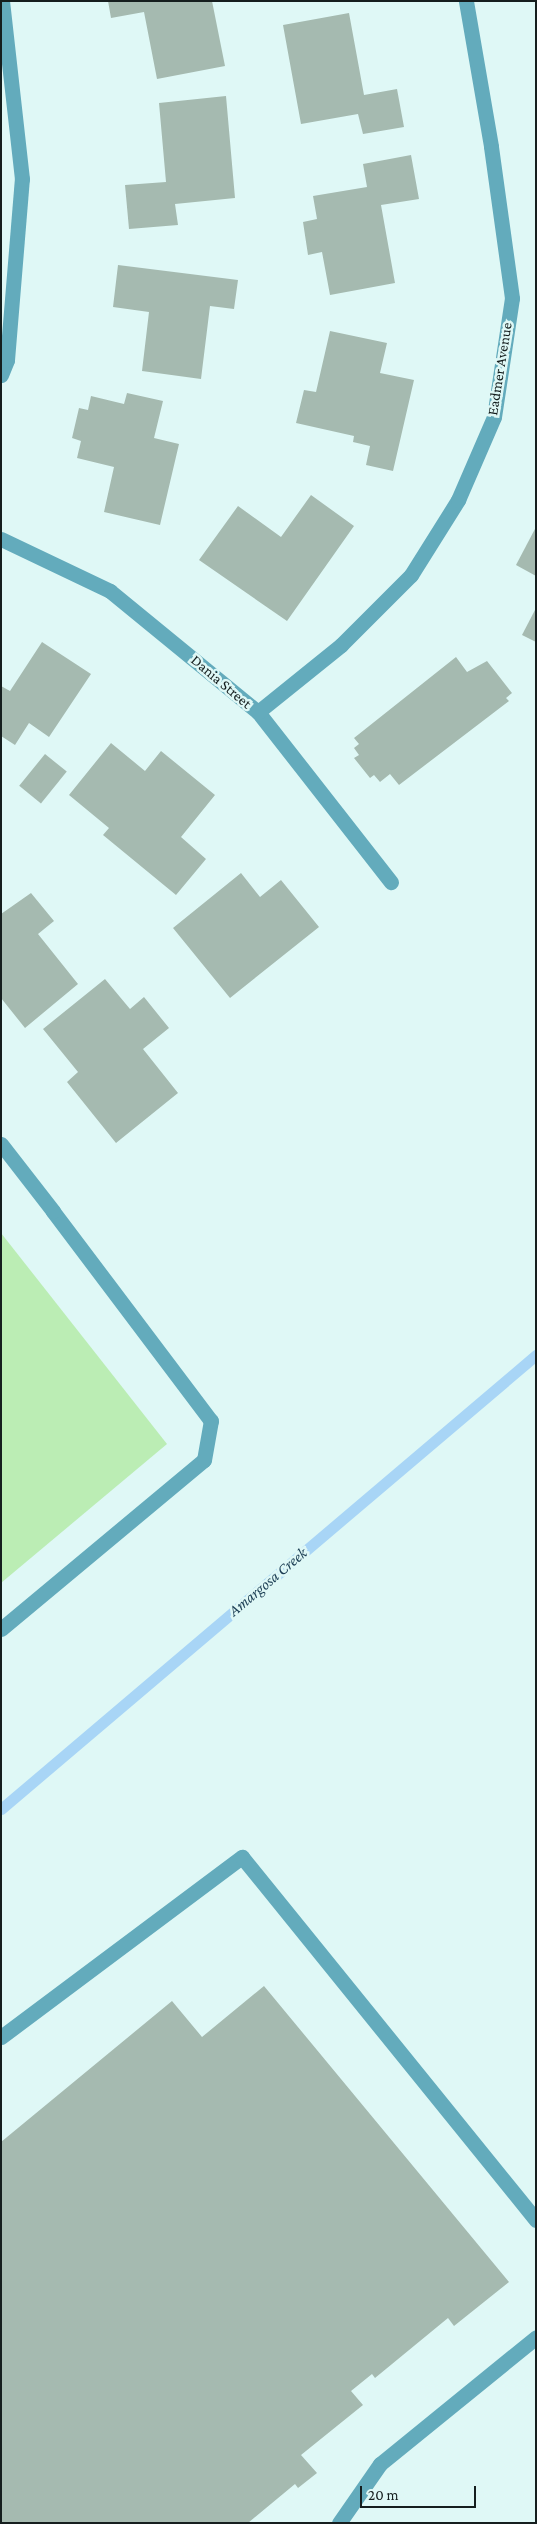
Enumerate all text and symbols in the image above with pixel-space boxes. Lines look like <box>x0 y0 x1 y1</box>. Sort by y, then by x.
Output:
street label: Eadmer Avenue <box>484 321 516 417</box>
street label: Dania Street <box>187 651 255 713</box>
water label: Amargosa Creek <box>225 1544 311 1620</box>
scale bar <box>362 2476 478 2508</box>
text: 20 m <box>368 2487 399 2503</box>

